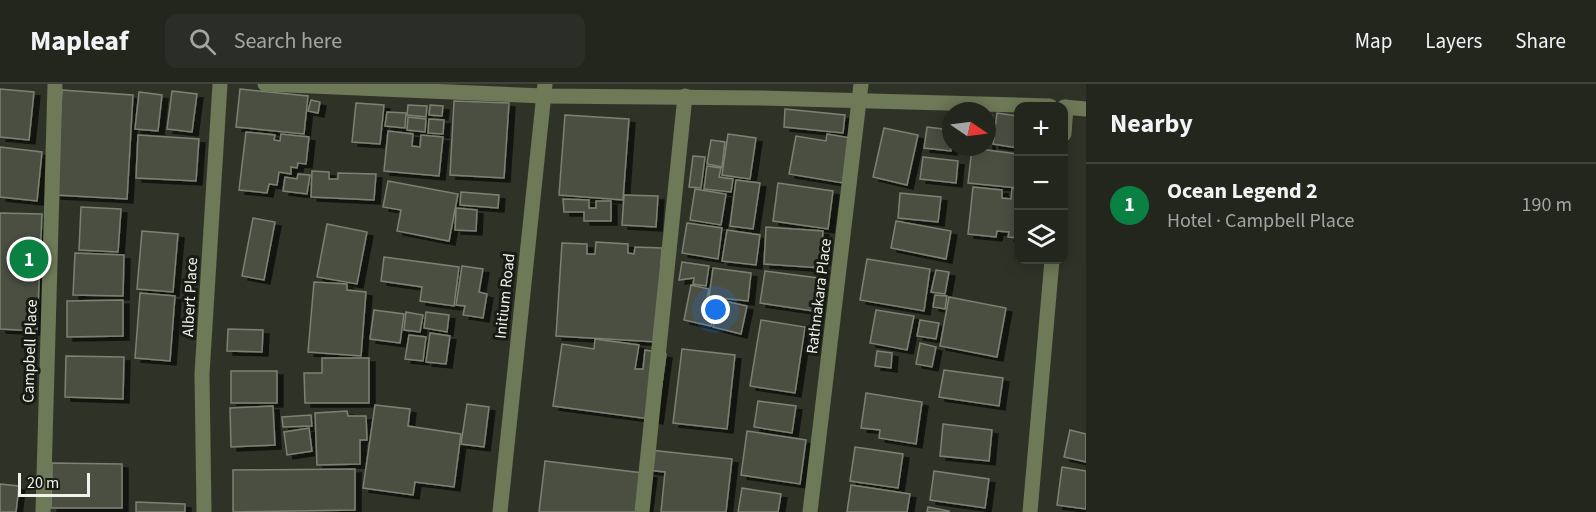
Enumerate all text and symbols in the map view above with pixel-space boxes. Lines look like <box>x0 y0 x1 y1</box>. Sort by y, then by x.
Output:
search box <box>165 14 585 68</box>
text: Mapleaf <box>30 21 129 61</box>
icon: search <box>186 25 219 58</box>
text: Search here <box>234 25 342 57</box>
text: Map <box>1355 26 1392 56</box>
text: Layers <box>1425 26 1482 56</box>
text: Share <box>1515 26 1566 56</box>
north arrow <box>942 102 996 156</box>
map controls <box>1014 102 1068 264</box>
button: + <box>1014 102 1068 156</box>
text: Nearby <box>1110 105 1193 142</box>
button: − <box>1014 156 1068 210</box>
text: Ocean Legend 2 <box>1167 175 1318 207</box>
text: 1 <box>1124 191 1135 219</box>
text: 190 m <box>1522 191 1572 219</box>
text: Hotel · Campbell Place <box>1167 207 1355 235</box>
button: layers <box>1014 210 1068 264</box>
pin: 1 <box>9 236 48 282</box>
street label: Rathnakara Place <box>801 237 837 355</box>
street label: Initium Road <box>490 252 520 340</box>
street label: Albert Place <box>177 257 203 337</box>
your location <box>701 295 730 324</box>
street label: Campbell Place <box>17 299 43 403</box>
scale bar <box>18 470 90 498</box>
text: 20 m <box>27 472 59 494</box>

